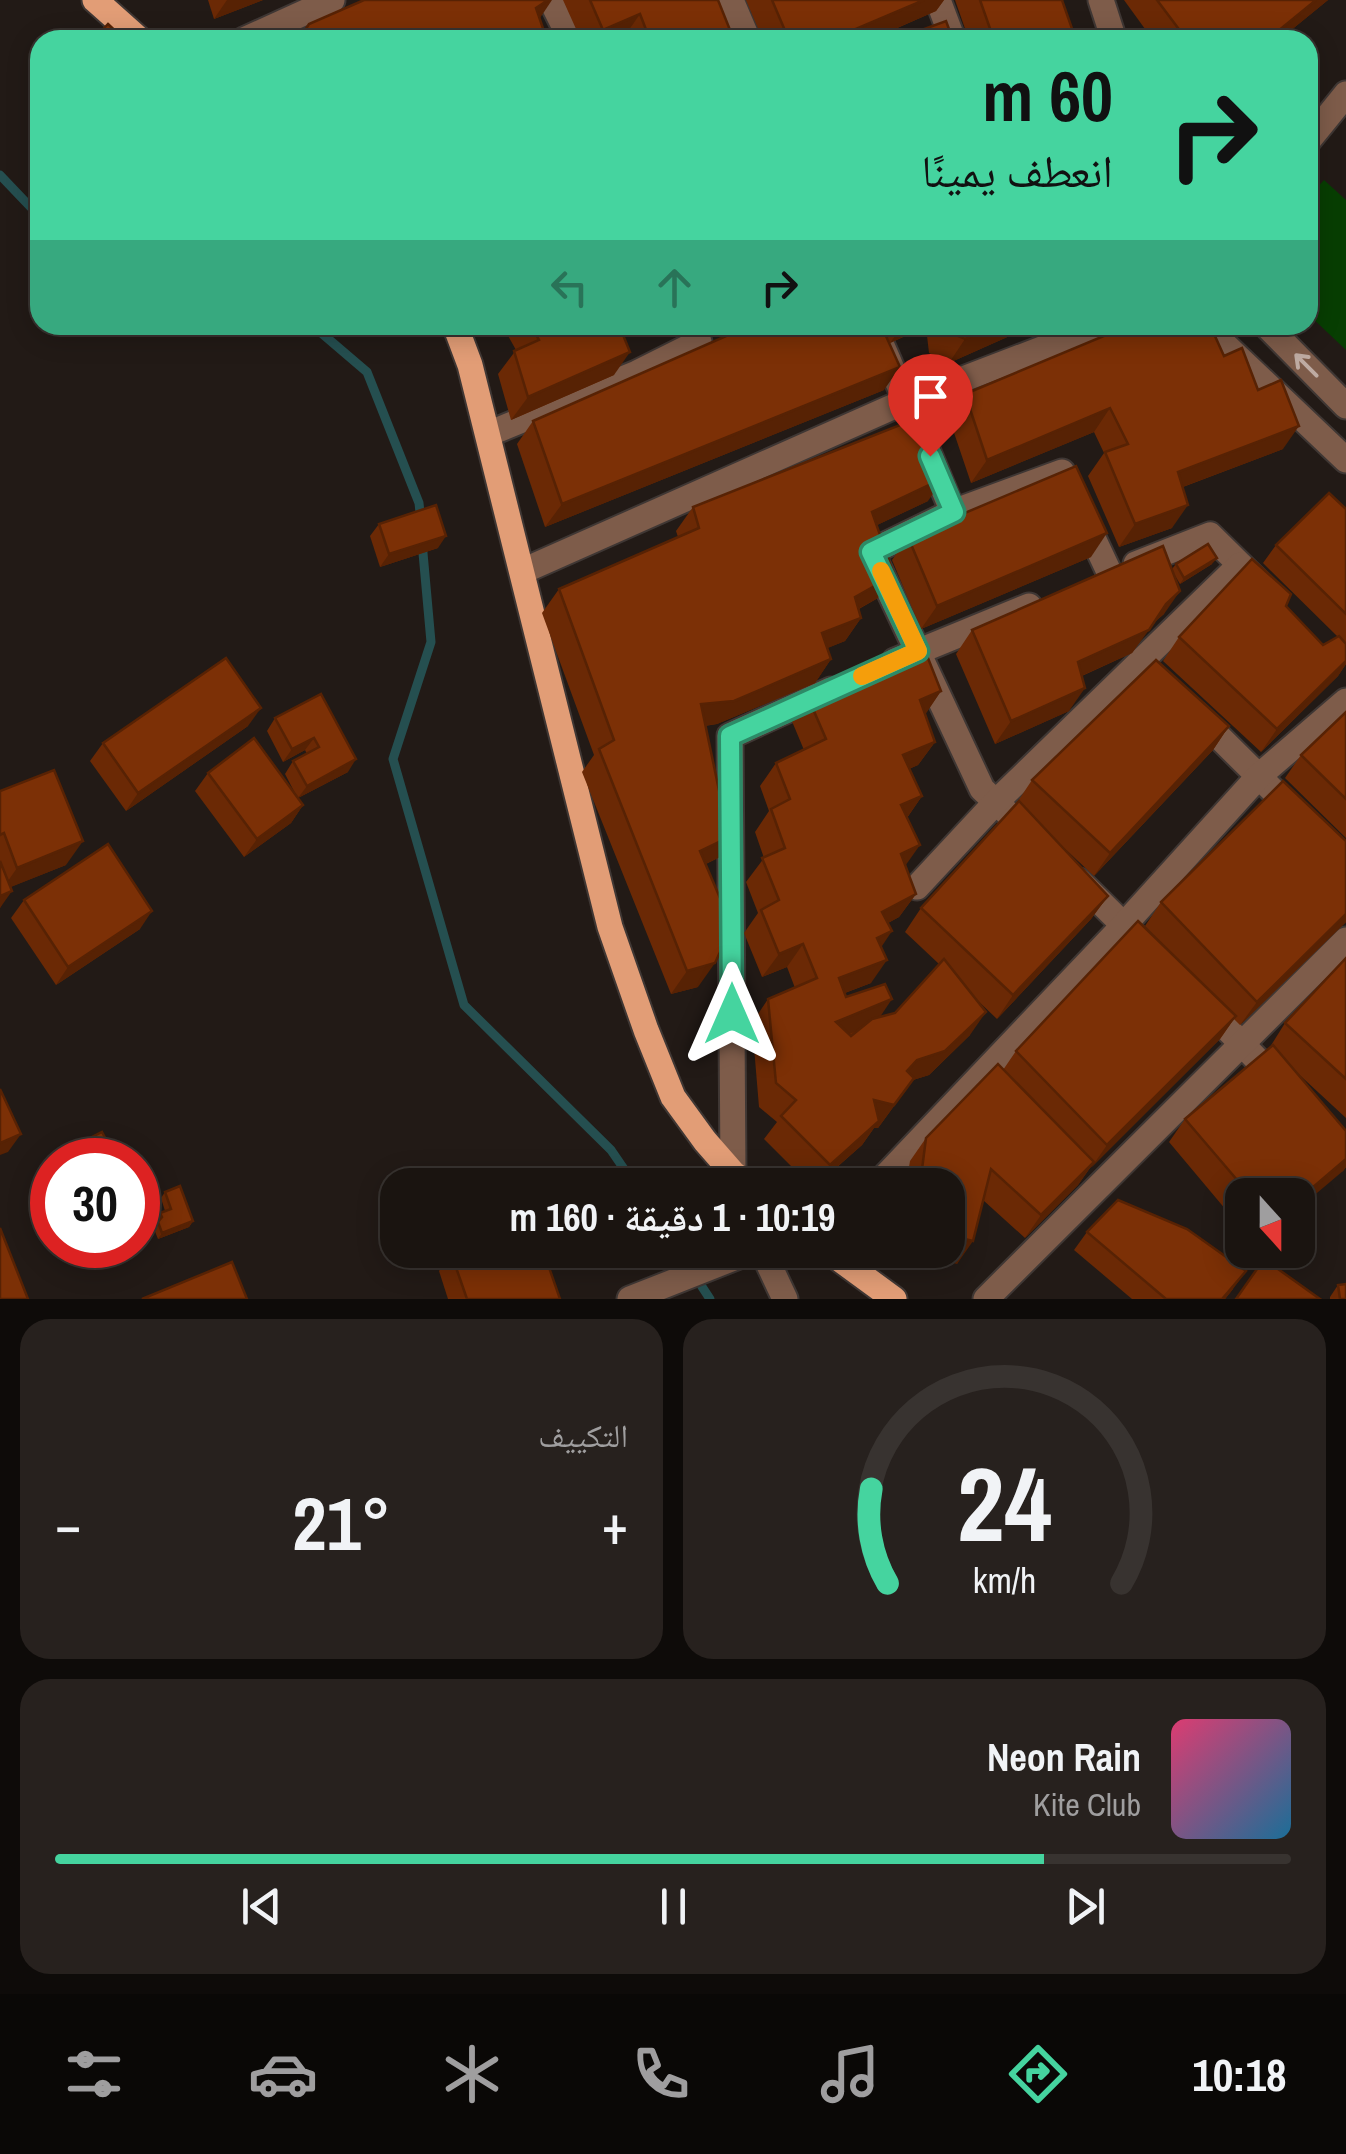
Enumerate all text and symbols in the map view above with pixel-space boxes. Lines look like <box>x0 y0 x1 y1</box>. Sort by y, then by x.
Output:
text: 60 m <box>982 49 1113 143</box>
icon: right <box>1148 70 1278 200</box>
text: انعطف يمينًا <box>921 140 1113 201</box>
icon: left <box>542 260 597 315</box>
icon: ahead <box>647 260 702 315</box>
icon: right <box>752 260 807 315</box>
pin <box>888 354 973 457</box>
one-way arrow <box>1294 354 1318 378</box>
icon: arrive <box>903 369 958 424</box>
position arrow <box>680 962 784 1066</box>
speed limit sign: 30 <box>30 1138 160 1268</box>
north arrow <box>1225 1178 1315 1268</box>
map controls <box>1225 1178 1315 1268</box>
text: 10:19 · 1 دقيقة · 160 m <box>510 1192 835 1243</box>
text: التكييف <box>538 1414 628 1457</box>
text: 24 <box>957 1433 1052 1573</box>
text: 21° <box>292 1472 391 1573</box>
text: − <box>55 1487 81 1561</box>
text: + <box>602 1487 628 1561</box>
text: km/h <box>973 1556 1036 1604</box>
text: Neon Rain <box>987 1732 1141 1783</box>
text: Kite Club <box>1033 1783 1141 1826</box>
icon: previous <box>234 1879 289 1934</box>
icon: pause <box>646 1879 701 1934</box>
icon: next <box>1058 1879 1113 1934</box>
icon: filters <box>59 2039 129 2109</box>
icon: car <box>248 2039 318 2109</box>
icon: climate <box>437 2039 507 2109</box>
icon: phone <box>626 2039 696 2109</box>
icon: music <box>815 2039 885 2109</box>
icon: directions <box>1003 2039 1073 2109</box>
text: 10:18 <box>1192 2044 1287 2105</box>

